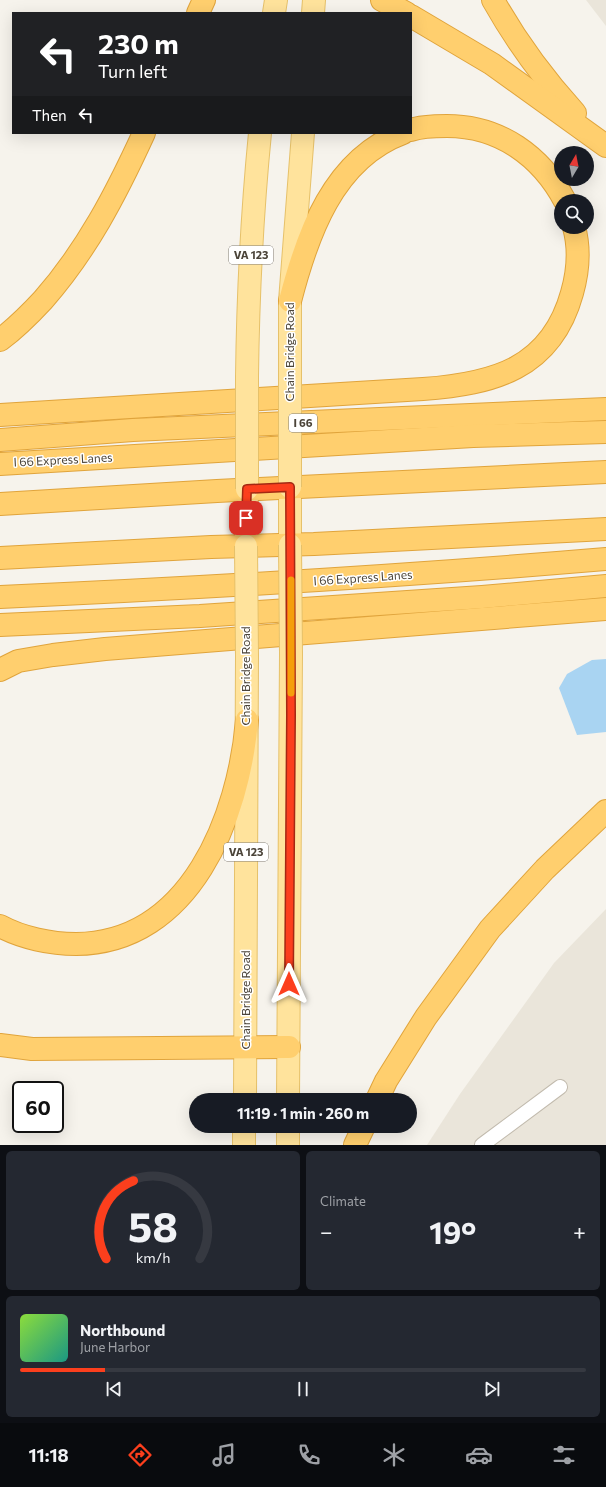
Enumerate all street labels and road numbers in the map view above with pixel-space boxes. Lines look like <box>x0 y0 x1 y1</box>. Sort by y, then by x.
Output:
road number: VA 123 <box>229 246 273 264</box>
street label: Chain Bridge Road <box>282 302 296 402</box>
road number: I 66 <box>289 414 317 432</box>
street label: I 66 Express Lanes <box>13 449 113 469</box>
street label: I 66 Express Lanes <box>313 567 413 587</box>
street label: Chain Bridge Road <box>238 626 252 726</box>
road number: VA 123 <box>224 843 268 861</box>
street label: Chain Bridge Road <box>238 950 252 1050</box>

